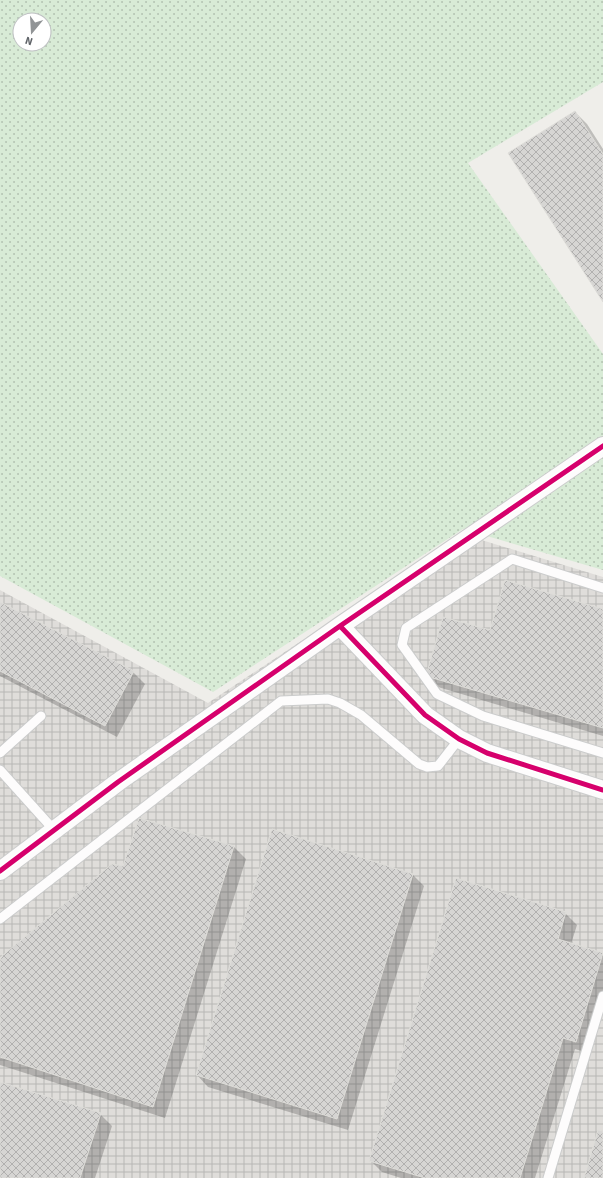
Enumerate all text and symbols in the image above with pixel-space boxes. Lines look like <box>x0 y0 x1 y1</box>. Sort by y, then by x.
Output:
north arrow <box>12 12 52 52</box>
text: N <box>23 33 35 49</box>

